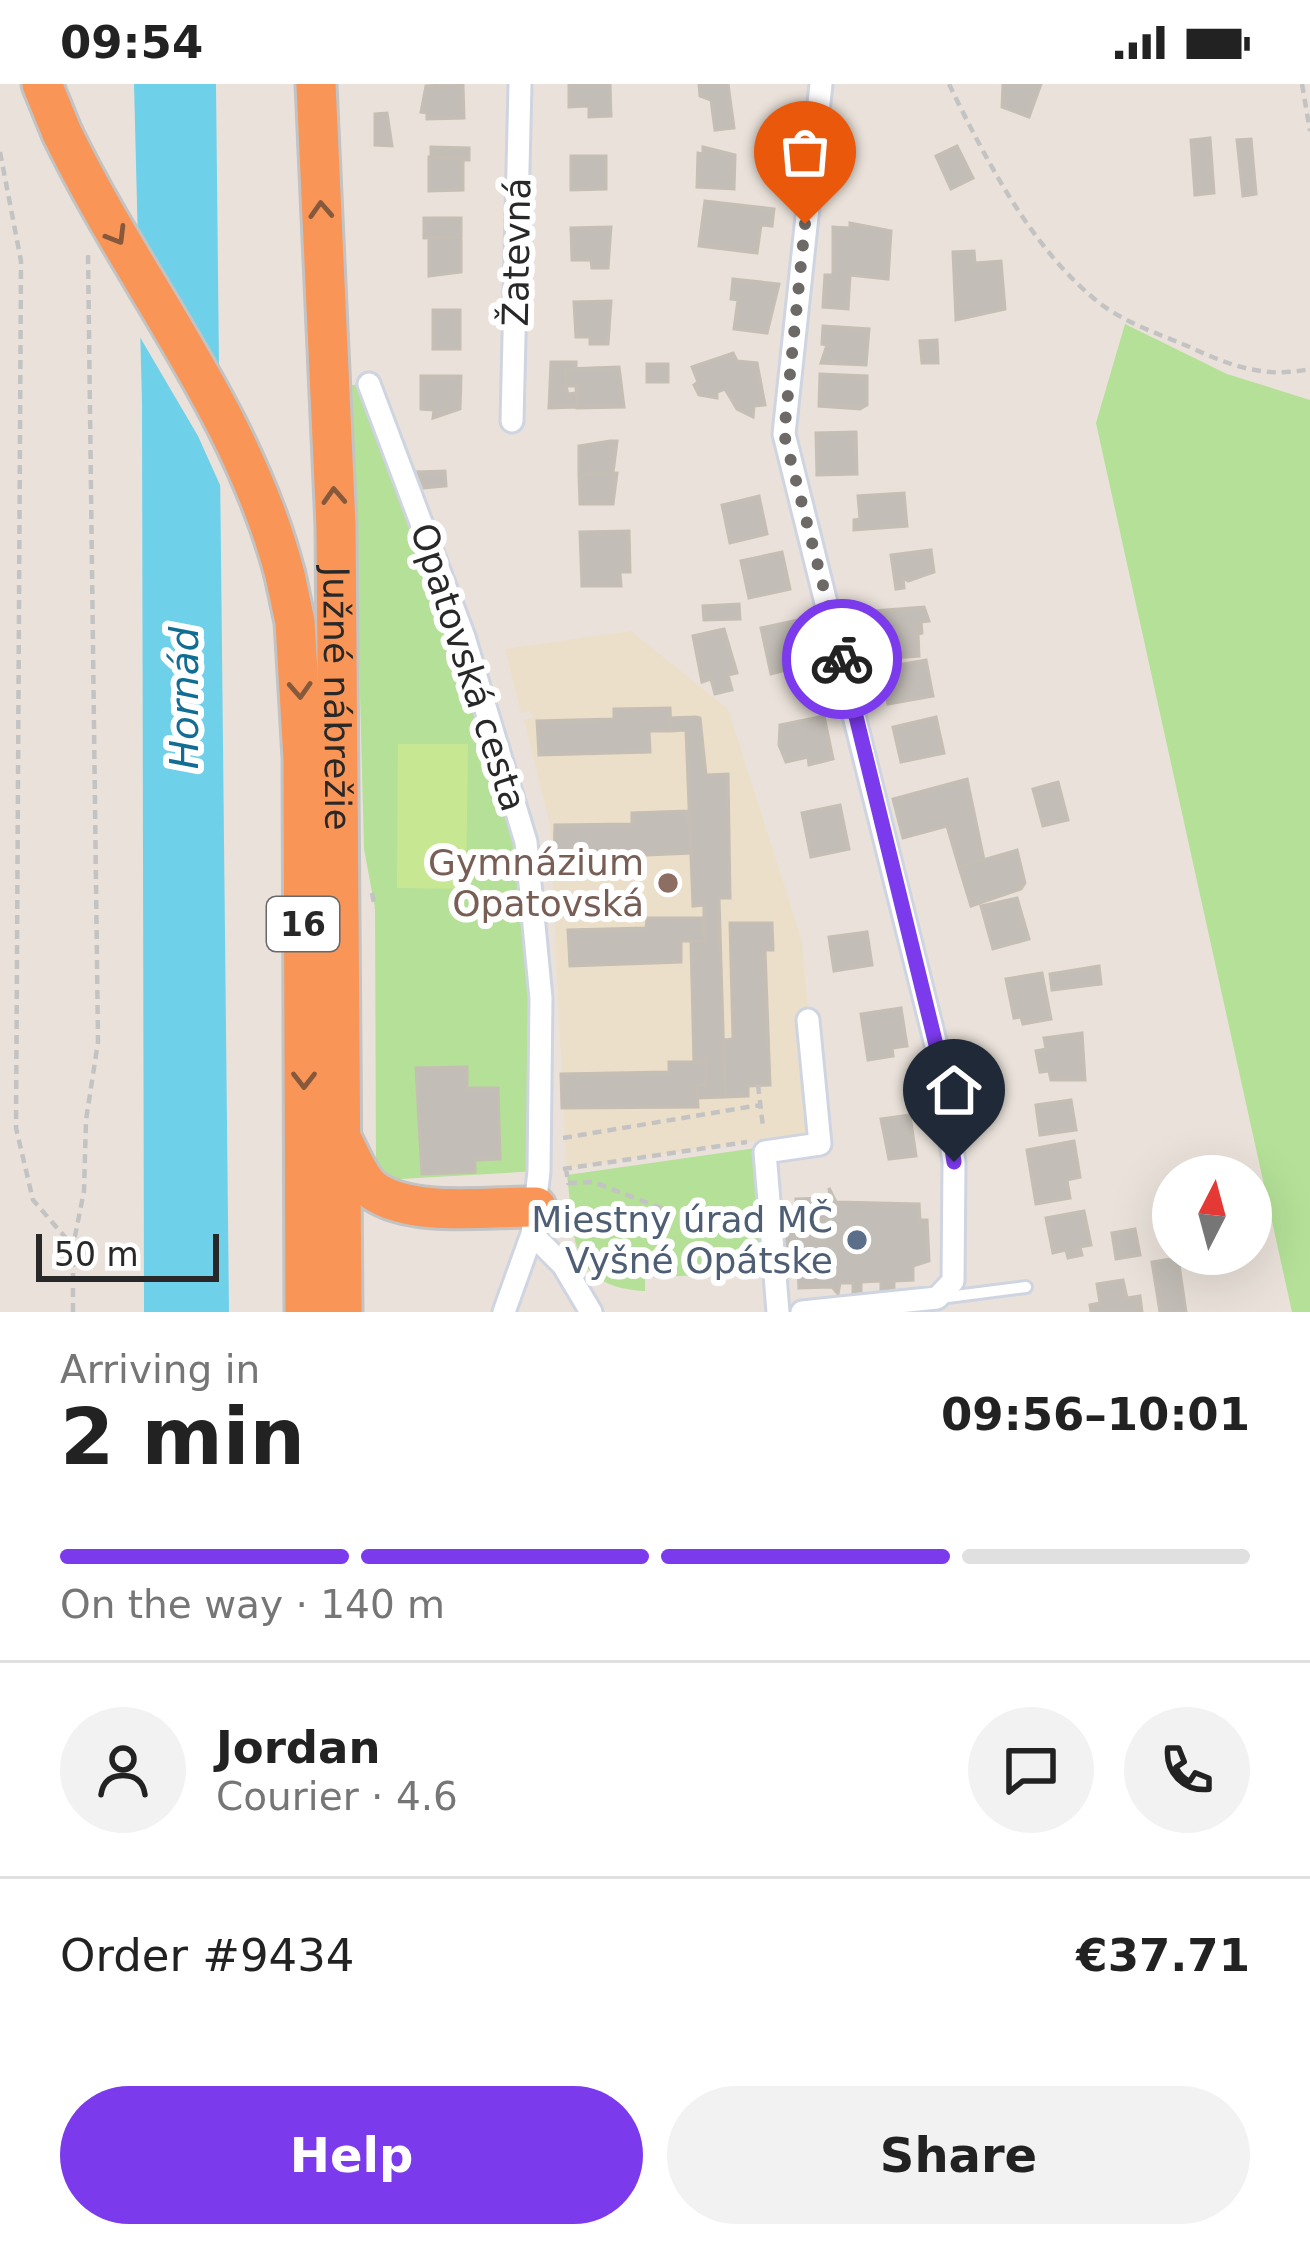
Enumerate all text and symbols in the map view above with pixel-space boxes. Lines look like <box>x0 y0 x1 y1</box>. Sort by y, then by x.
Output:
text: 09:54 <box>60 16 203 69</box>
pin <box>754 101 856 224</box>
icon: bag <box>772 119 838 185</box>
street label: Žatevná <box>495 177 538 327</box>
one-way arrow <box>308 200 334 219</box>
one-way arrow <box>102 223 125 245</box>
one-way arrow <box>321 486 347 505</box>
street label: Opatovská cesta <box>403 518 534 816</box>
street label: Južné nábrežie <box>315 564 358 831</box>
courier <box>782 599 902 719</box>
water label: Hornád <box>162 626 207 769</box>
icon: bike <box>809 626 875 692</box>
one-way arrow <box>287 681 313 700</box>
place label: Gymnázium Opatovská <box>428 842 644 924</box>
marker: Gymnázium Opatovská <box>655 870 681 896</box>
road number: 16 <box>267 897 339 951</box>
pin <box>903 1039 1005 1162</box>
icon: home <box>921 1057 987 1123</box>
one-way arrow <box>291 1072 317 1090</box>
north arrow <box>1152 1155 1272 1275</box>
map controls <box>1152 1155 1272 1275</box>
place label: Miestny úrad MČ Vyšné Opátske <box>531 1199 833 1281</box>
marker: Miestny úrad MČ Vyšné Opátske <box>844 1227 870 1253</box>
scale bar <box>36 1228 219 1281</box>
text: 50 m <box>54 1235 139 1274</box>
text: Arriving in <box>60 1347 260 1392</box>
text: 09:56–10:01 <box>941 1388 1250 1441</box>
text: 2 min <box>60 1392 305 1482</box>
text: On the way · 140 m <box>60 1582 445 1627</box>
button: person <box>60 1707 186 1833</box>
button: chat <box>968 1707 1094 1833</box>
button: phone <box>1124 1707 1250 1833</box>
text: Jordan <box>216 1721 380 1774</box>
text: Courier · 4.6 <box>216 1774 458 1819</box>
text: Order #9434 <box>60 1929 354 1982</box>
text: €37.71 <box>1076 1929 1250 1982</box>
button: Help <box>60 2086 643 2224</box>
button: Share <box>667 2086 1250 2224</box>

